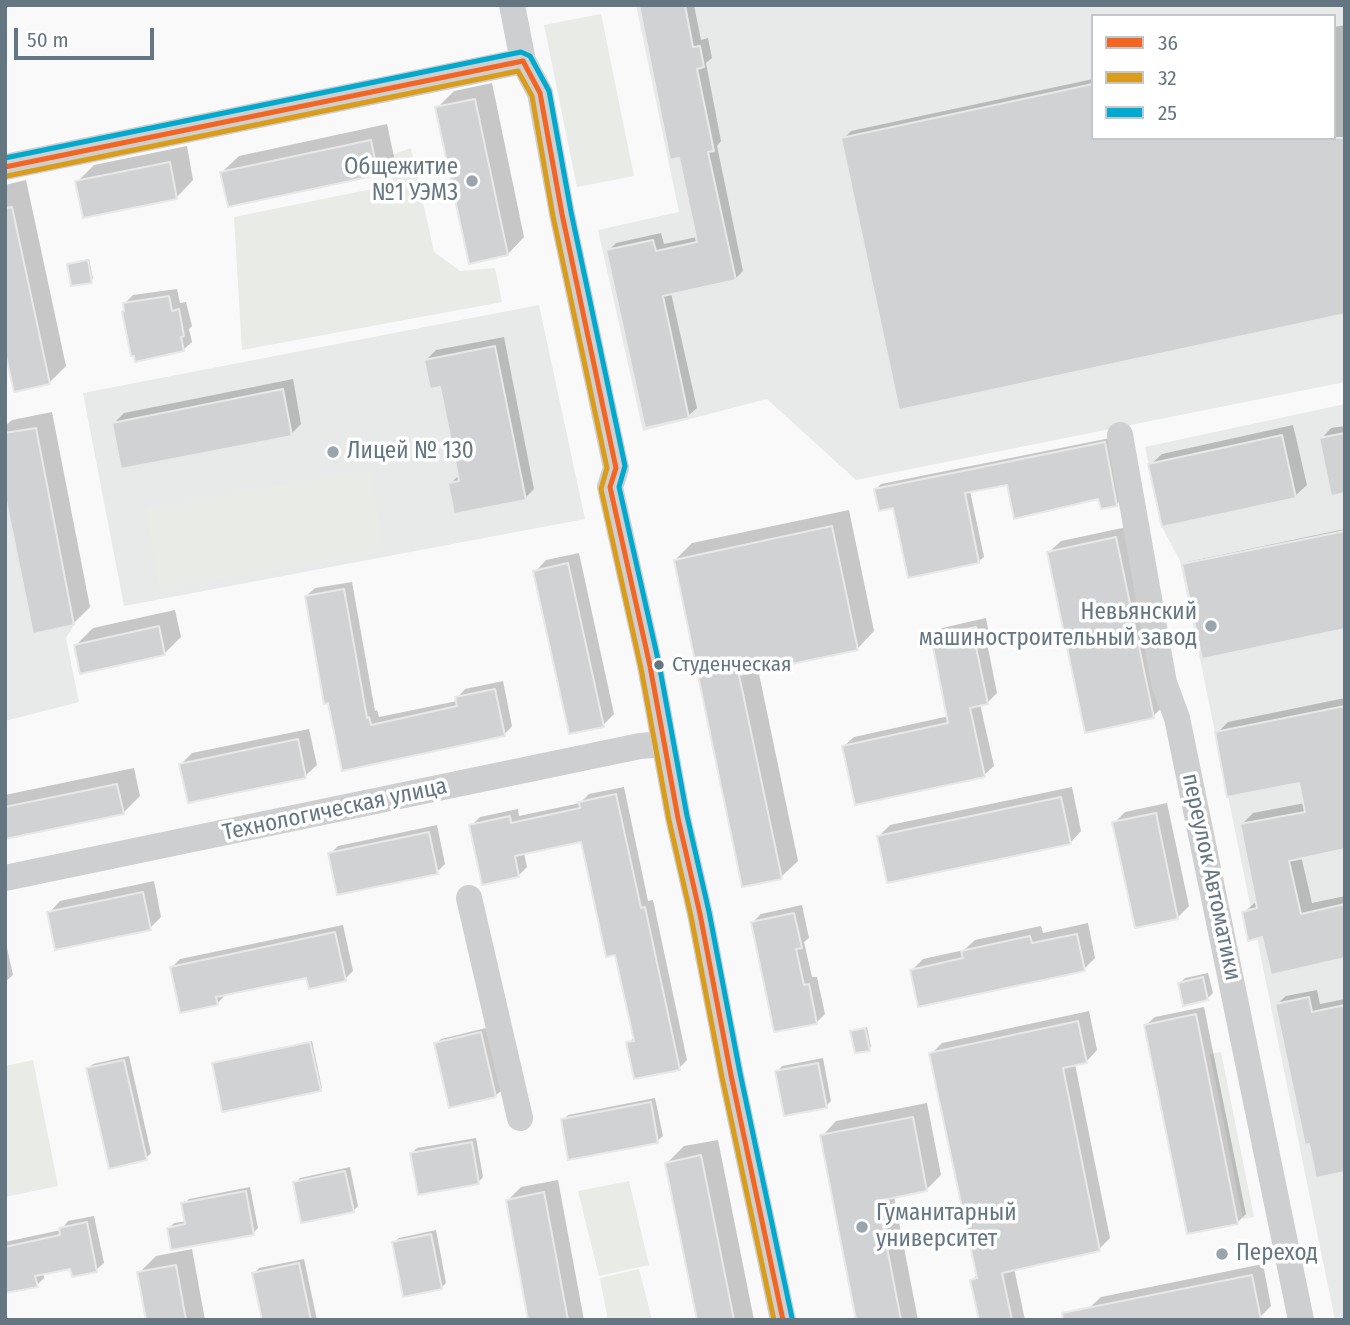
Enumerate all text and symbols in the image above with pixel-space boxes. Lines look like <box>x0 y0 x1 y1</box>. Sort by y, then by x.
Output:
scale bar <box>18 14 158 58</box>
legend <box>1091 14 1336 140</box>
text: 50 m <box>27 27 69 53</box>
text: 36 <box>1158 30 1178 56</box>
text: 32 <box>1158 65 1177 91</box>
text: 25 <box>1158 100 1177 126</box>
place label: Общежитие №1 УЭМЗ <box>344 154 458 208</box>
marker: Общежитие №1 УЭМЗ <box>464 173 480 189</box>
place label: Лицей № 130 <box>347 438 474 466</box>
marker: Лицей № 130 <box>325 444 341 460</box>
place label: Невьянский машиностроительный завод <box>919 599 1197 653</box>
marker: Невьянский машиностроительный завод <box>1203 618 1219 634</box>
place label: Студенческая <box>672 652 791 678</box>
marker: Студенческая <box>652 658 666 672</box>
street label: переулок Автоматики <box>1176 771 1246 983</box>
street label: Технологическая улица <box>220 773 450 847</box>
place label: Гуманитарный университет <box>876 1200 1017 1254</box>
marker: Гуманитарный университет <box>854 1219 870 1235</box>
place label: Переход <box>1236 1240 1318 1268</box>
marker: Переход <box>1214 1246 1230 1262</box>

